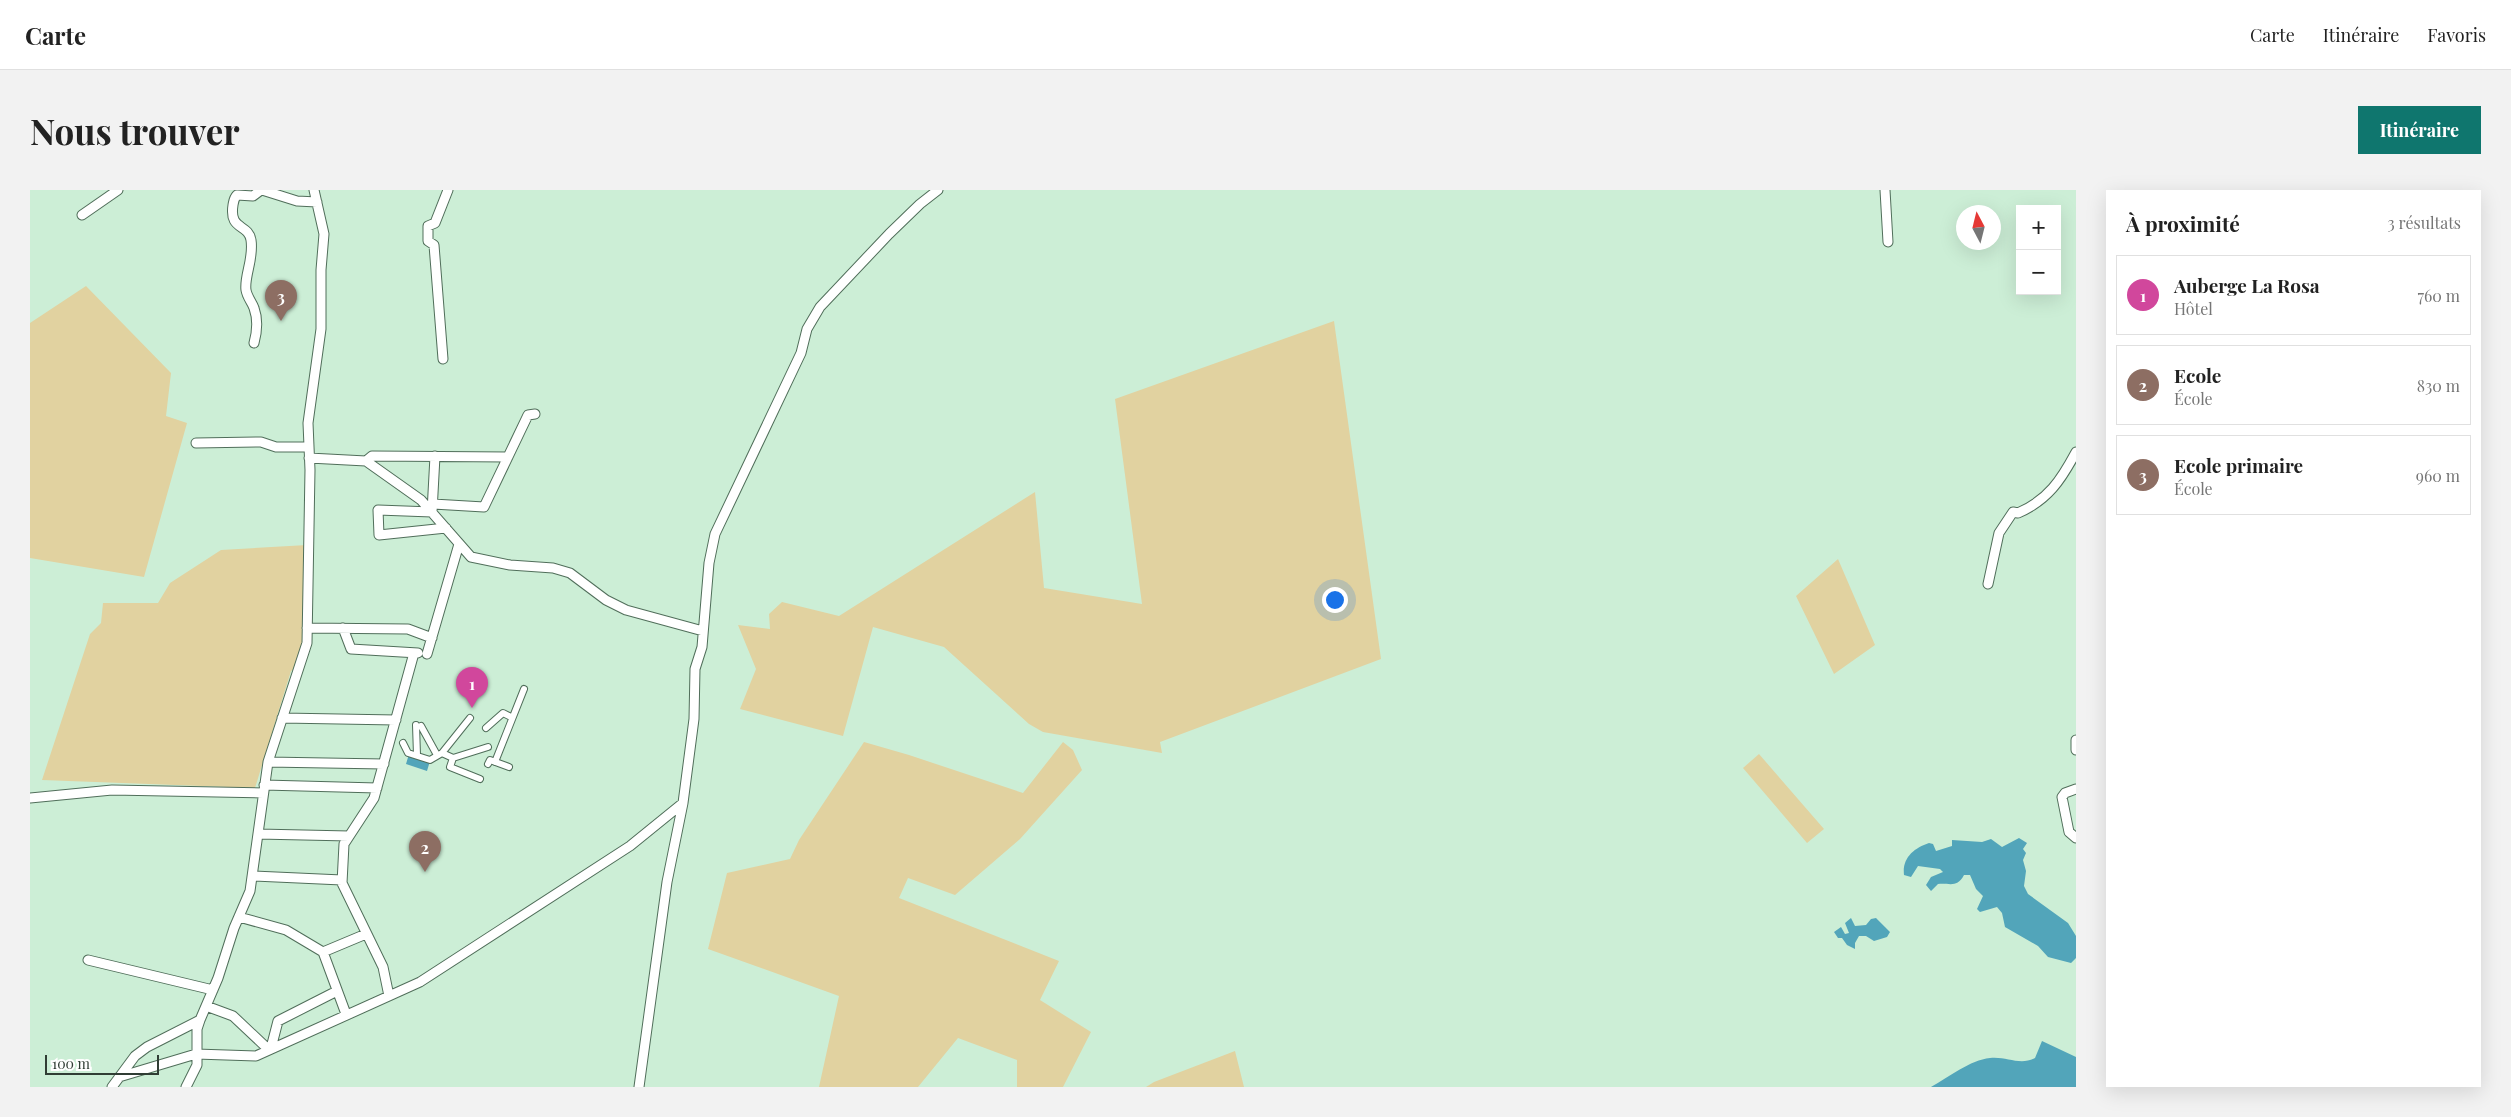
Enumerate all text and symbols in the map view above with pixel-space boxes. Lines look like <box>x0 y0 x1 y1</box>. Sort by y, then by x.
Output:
text: Carte <box>25 19 86 51</box>
text: Carte <box>2250 23 2295 47</box>
text: Itinéraire <box>2323 23 2399 47</box>
text: Favoris <box>2427 23 2486 47</box>
button: Itinéraire <box>2358 106 2481 154</box>
text: Nous trouver <box>30 107 240 154</box>
north arrow <box>1956 205 2001 250</box>
map controls <box>2016 205 2061 295</box>
button: + <box>2016 205 2061 250</box>
text: À proximité <box>2126 209 2240 237</box>
text: 3 résultats <box>2387 212 2461 233</box>
button: − <box>2016 250 2061 295</box>
text: Auberge La Rosa <box>2174 272 2320 298</box>
pin: 3 <box>265 280 297 321</box>
text: 1 <box>2140 285 2146 306</box>
text: 760 m <box>2417 285 2460 306</box>
text: Hôtel <box>2174 298 2213 319</box>
text: Ecole <box>2174 362 2221 388</box>
text: 2 <box>2139 375 2147 396</box>
text: 830 m <box>2417 375 2460 396</box>
text: École <box>2174 388 2213 409</box>
text: Ecole primaire <box>2174 452 2303 478</box>
text: 3 <box>2139 465 2147 486</box>
text: 960 m <box>2416 465 2460 486</box>
text: École <box>2174 478 2213 499</box>
your location <box>1322 587 1348 613</box>
pin: 1 <box>456 667 488 708</box>
pin: 2 <box>409 831 441 872</box>
scale bar <box>45 1052 159 1075</box>
text: 100 m <box>52 1054 90 1073</box>

